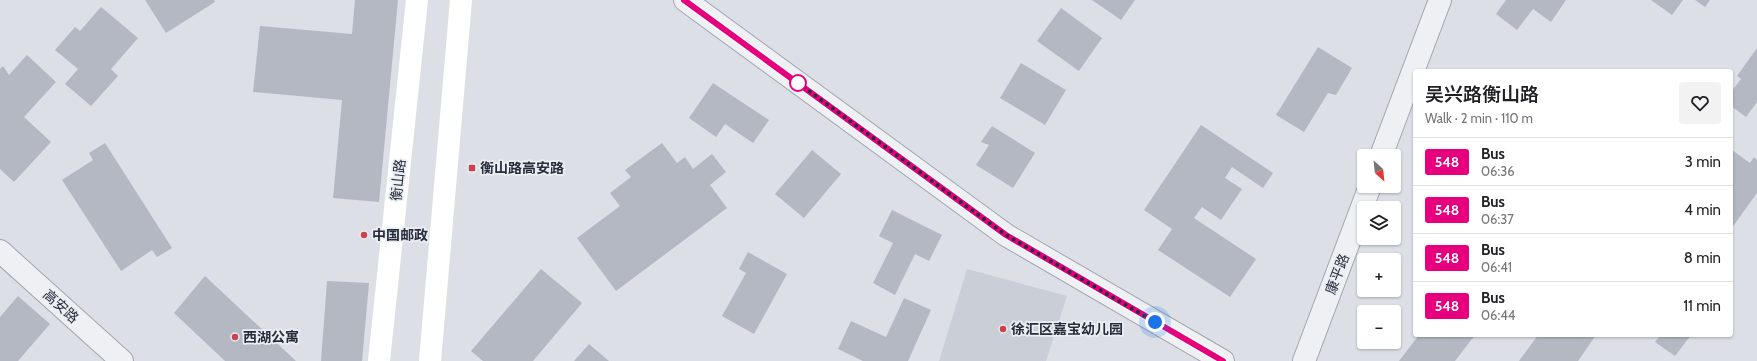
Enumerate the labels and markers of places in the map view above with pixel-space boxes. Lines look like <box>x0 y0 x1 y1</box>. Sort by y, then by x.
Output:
unlabelled marker <box>789 74 807 92</box>
place label: 衡山路高安路 <box>480 159 564 177</box>
marker: 衡山路高安路 <box>467 163 477 173</box>
place label: 中国邮政 <box>372 226 428 244</box>
marker: 中国邮政 <box>359 230 369 240</box>
place label: 徐汇区嘉宝幼儿园 <box>1011 320 1123 338</box>
marker: 徐汇区嘉宝幼儿园 <box>998 324 1008 334</box>
place label: 西湖公寓 <box>243 328 299 346</box>
marker: 西湖公寓 <box>230 332 240 342</box>

